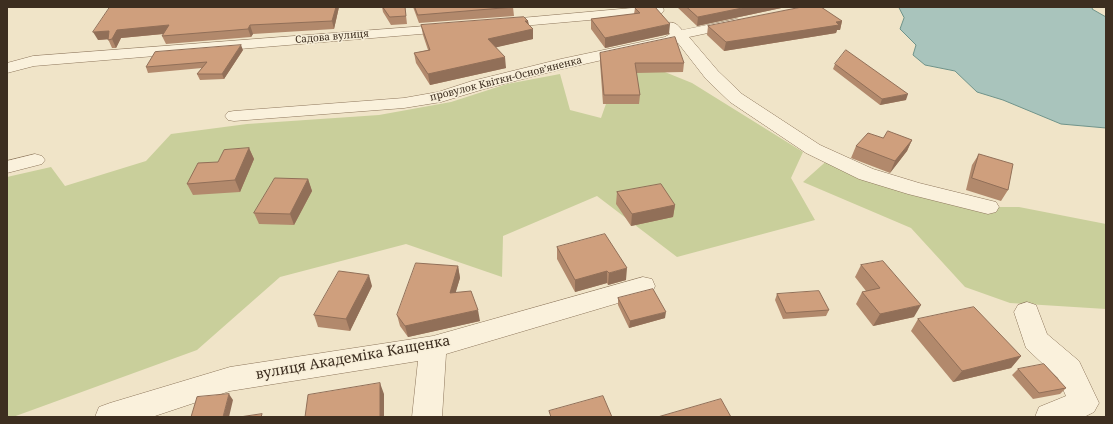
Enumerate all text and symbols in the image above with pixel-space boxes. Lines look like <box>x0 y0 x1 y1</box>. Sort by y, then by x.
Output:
street label: Садова вулиця <box>295 28 369 46</box>
street label: провулок Квітки-Основʼяненка <box>429 54 583 104</box>
street label: вулиця Академіка Кащенка <box>254 333 452 383</box>

